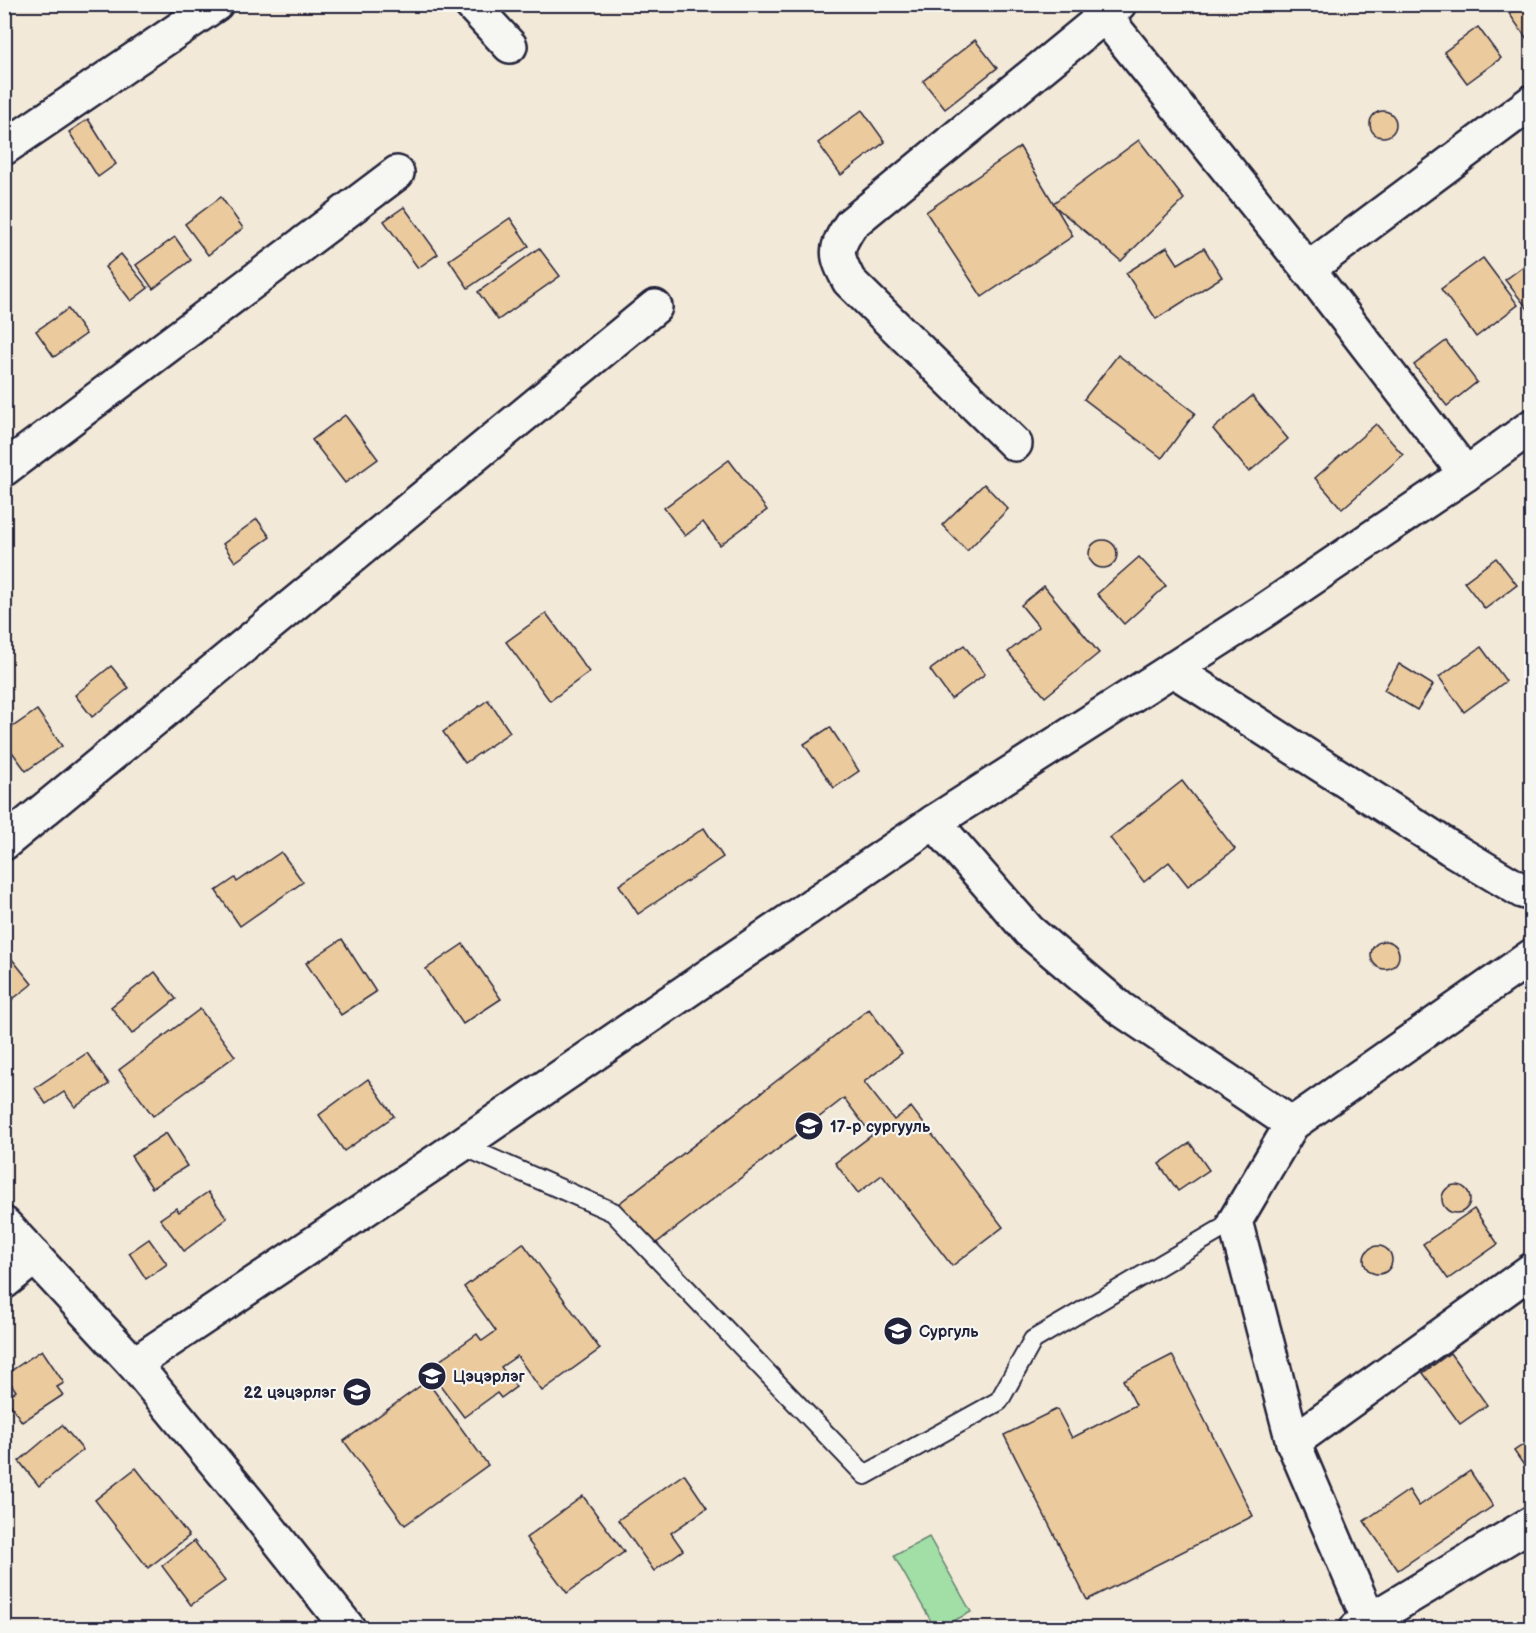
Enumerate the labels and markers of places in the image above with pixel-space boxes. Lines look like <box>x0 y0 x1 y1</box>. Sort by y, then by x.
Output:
school or university icon: 17-р сургууль <box>793 1110 825 1142</box>
place label: 17-р сургууль <box>830 1118 931 1137</box>
school or university icon: Сургуль <box>882 1315 914 1347</box>
place label: Сургуль <box>919 1323 979 1342</box>
school or university icon: Цэцэрлэг <box>416 1360 448 1392</box>
place label: Цэцэрлэг <box>453 1368 526 1387</box>
school or university icon: 22 цэцэрлэг <box>341 1376 373 1408</box>
place label: 22 цэцэрлэг <box>243 1384 337 1403</box>

